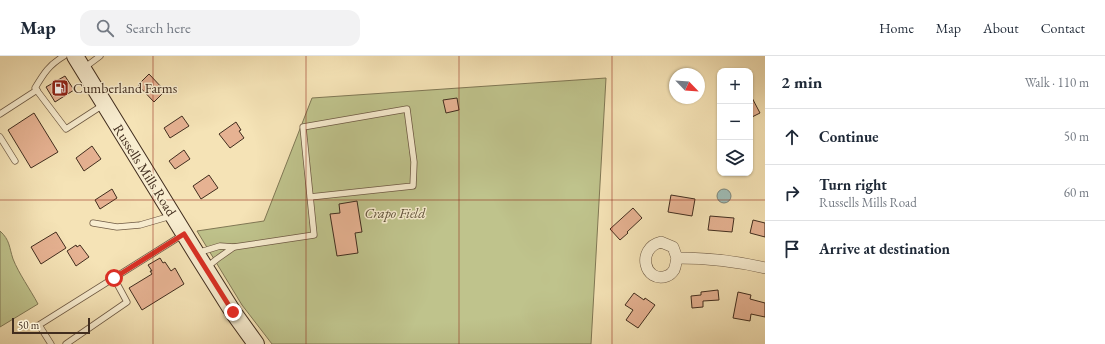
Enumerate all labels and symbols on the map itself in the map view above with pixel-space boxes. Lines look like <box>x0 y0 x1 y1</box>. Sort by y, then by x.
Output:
north arrow <box>669 68 705 104</box>
fuel station icon: Cumberland Farms <box>50 78 70 98</box>
place label: Cumberland Farms <box>73 79 178 97</box>
street label: Russells Mills Road <box>109 121 181 220</box>
park label: Crapo Field <box>364 204 426 222</box>
route start <box>105 269 123 287</box>
route end <box>224 303 242 321</box>
scale bar <box>12 316 90 335</box>

